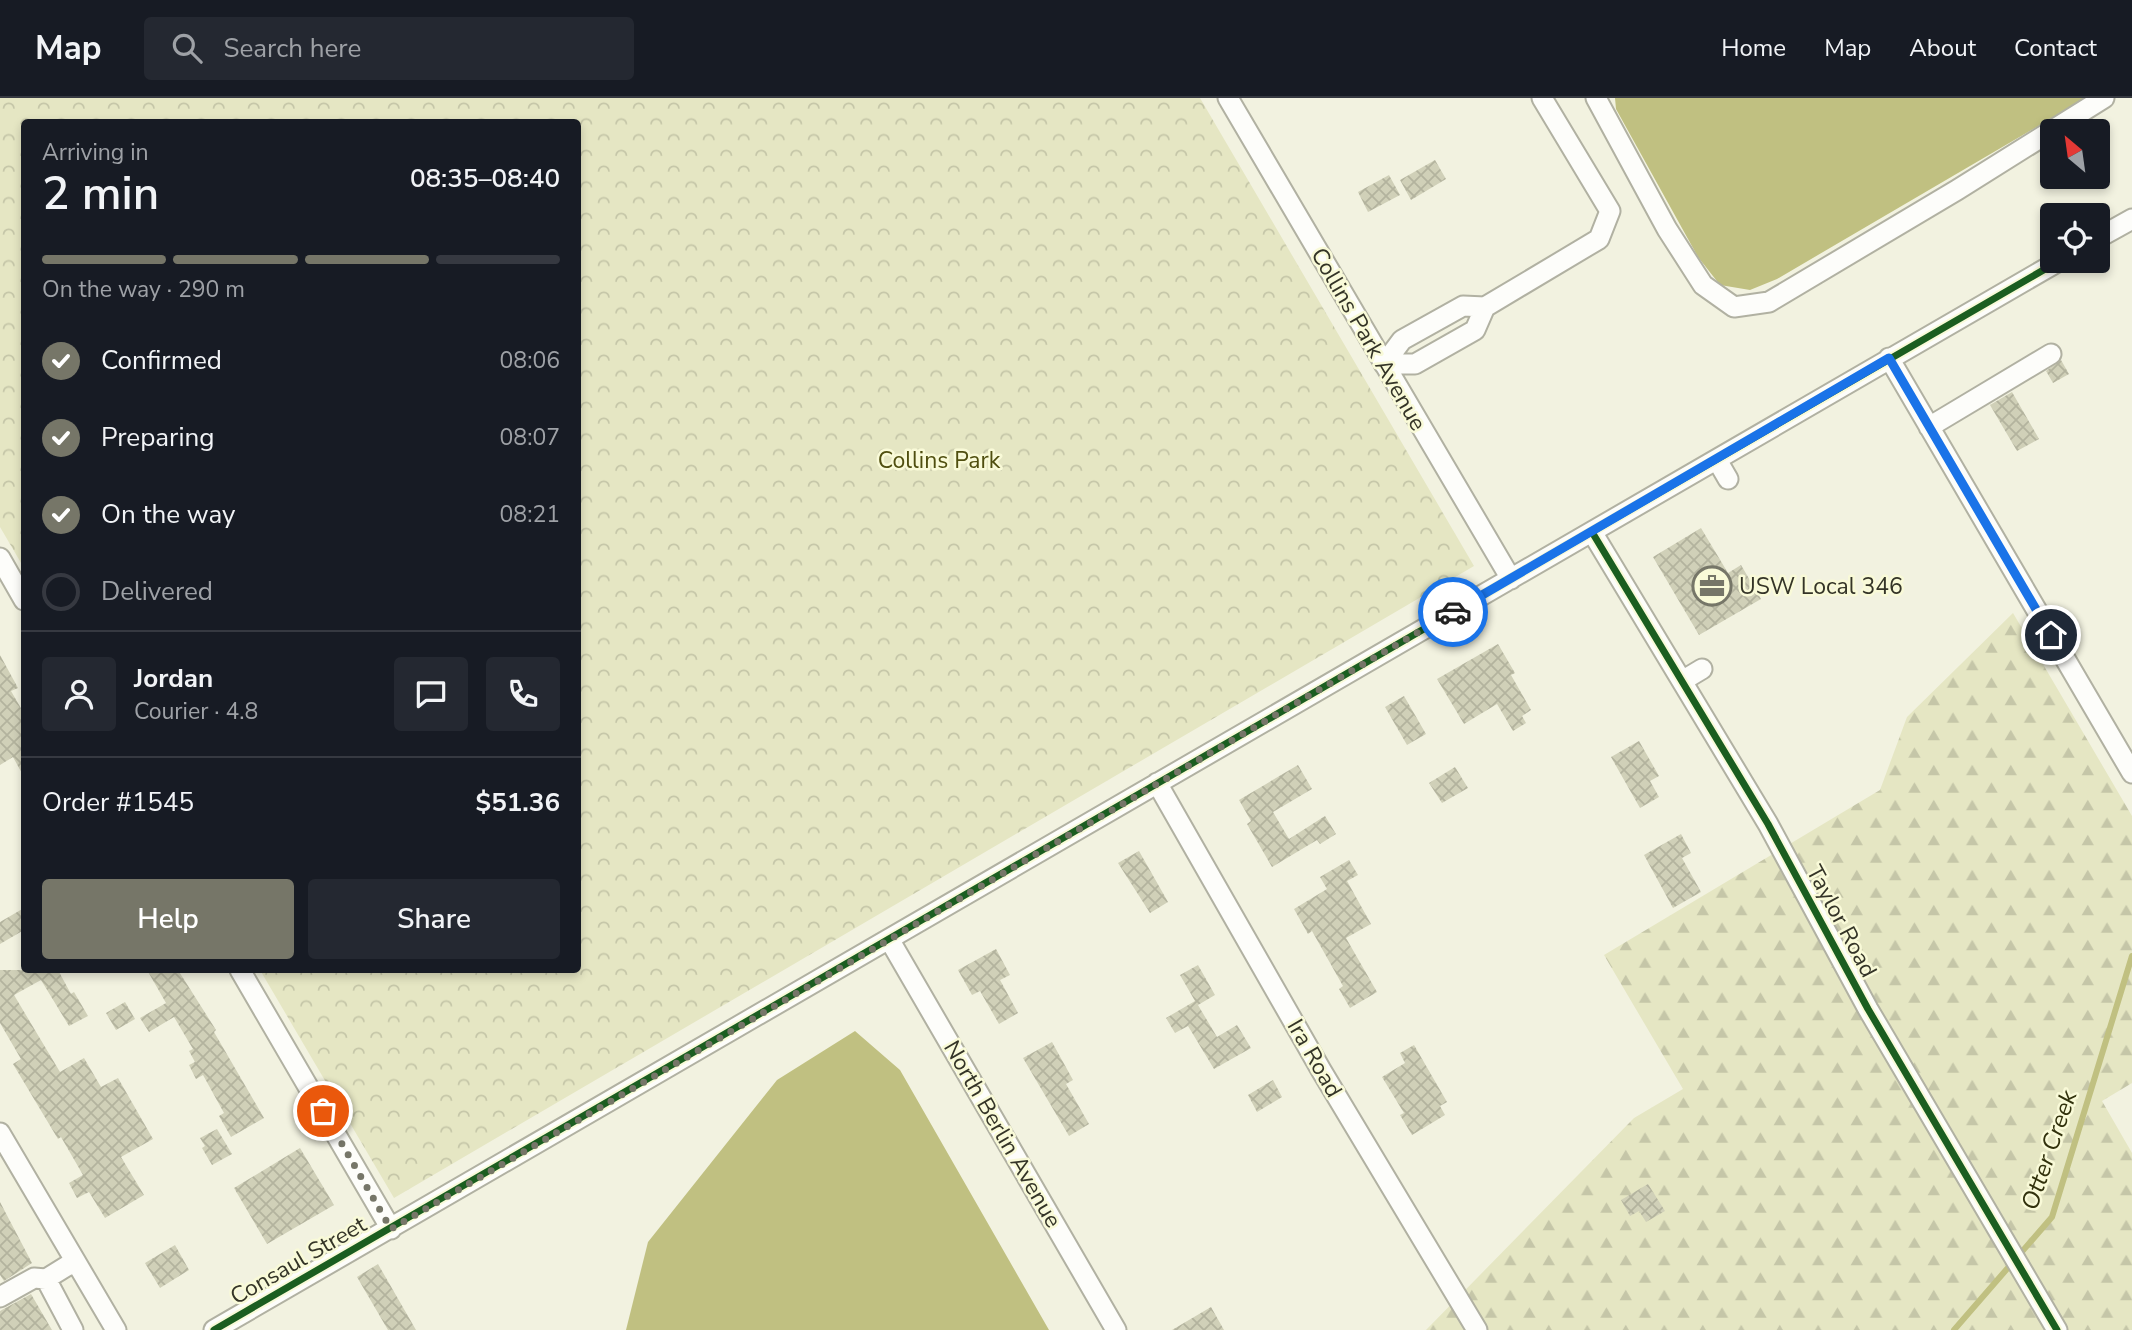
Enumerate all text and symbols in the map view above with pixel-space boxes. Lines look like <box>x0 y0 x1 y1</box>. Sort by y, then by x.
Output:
search box <box>144 17 634 80</box>
text: Map <box>35 26 102 71</box>
icon: search <box>168 29 206 67</box>
text: Search here <box>224 31 361 66</box>
text: Home <box>1721 32 1786 64</box>
text: Map <box>1824 32 1871 64</box>
text: About <box>1909 32 1976 64</box>
text: Contact <box>2014 32 2097 64</box>
north arrow <box>2040 119 2110 189</box>
map controls <box>2040 119 2110 273</box>
text: Arriving in <box>42 137 149 168</box>
text: 08:35–08:40 <box>410 161 560 196</box>
text: 2 min <box>42 162 159 225</box>
button: locate <box>2040 203 2110 273</box>
street label: Collins Park Avenue <box>1303 242 1434 436</box>
text: On the way · 290 m <box>42 274 245 305</box>
icon: check <box>42 342 80 380</box>
text: Confirmed <box>101 343 222 378</box>
text: 08:06 <box>500 345 560 376</box>
icon: check <box>42 419 80 457</box>
text: Preparing <box>101 420 214 455</box>
text: 08:07 <box>500 422 560 453</box>
park label: Collins Park <box>878 445 1001 476</box>
icon: check <box>42 496 80 534</box>
text: On the way <box>101 497 235 532</box>
text: 08:21 <box>500 499 560 530</box>
office icon: USW Local 346 <box>1691 565 1733 607</box>
place label: USW Local 346 <box>1739 571 1903 602</box>
text: Delivered <box>101 574 213 609</box>
courier <box>1418 577 1488 647</box>
icon: car <box>1434 593 1472 631</box>
pin <box>2021 605 2081 665</box>
icon: home <box>2032 616 2070 654</box>
button: person <box>42 657 116 731</box>
button: chat <box>394 657 468 731</box>
button: phone <box>486 657 560 731</box>
text: Jordan <box>134 661 213 696</box>
text: Courier · 4.8 <box>134 696 258 727</box>
text: Order #1545 <box>42 785 194 820</box>
text: $51.36 <box>476 785 560 820</box>
street label: Taylor Road <box>1799 860 1884 983</box>
button: Help <box>42 879 294 959</box>
button: Share <box>308 879 560 959</box>
street label: Ira Road <box>1280 1013 1349 1103</box>
street label: North Berlin Avenue <box>936 1035 1069 1233</box>
pin <box>293 1081 353 1141</box>
water label: Otter Creek <box>2014 1085 2085 1214</box>
icon: bag <box>304 1092 342 1130</box>
street label: Consaul Street <box>225 1208 373 1312</box>

